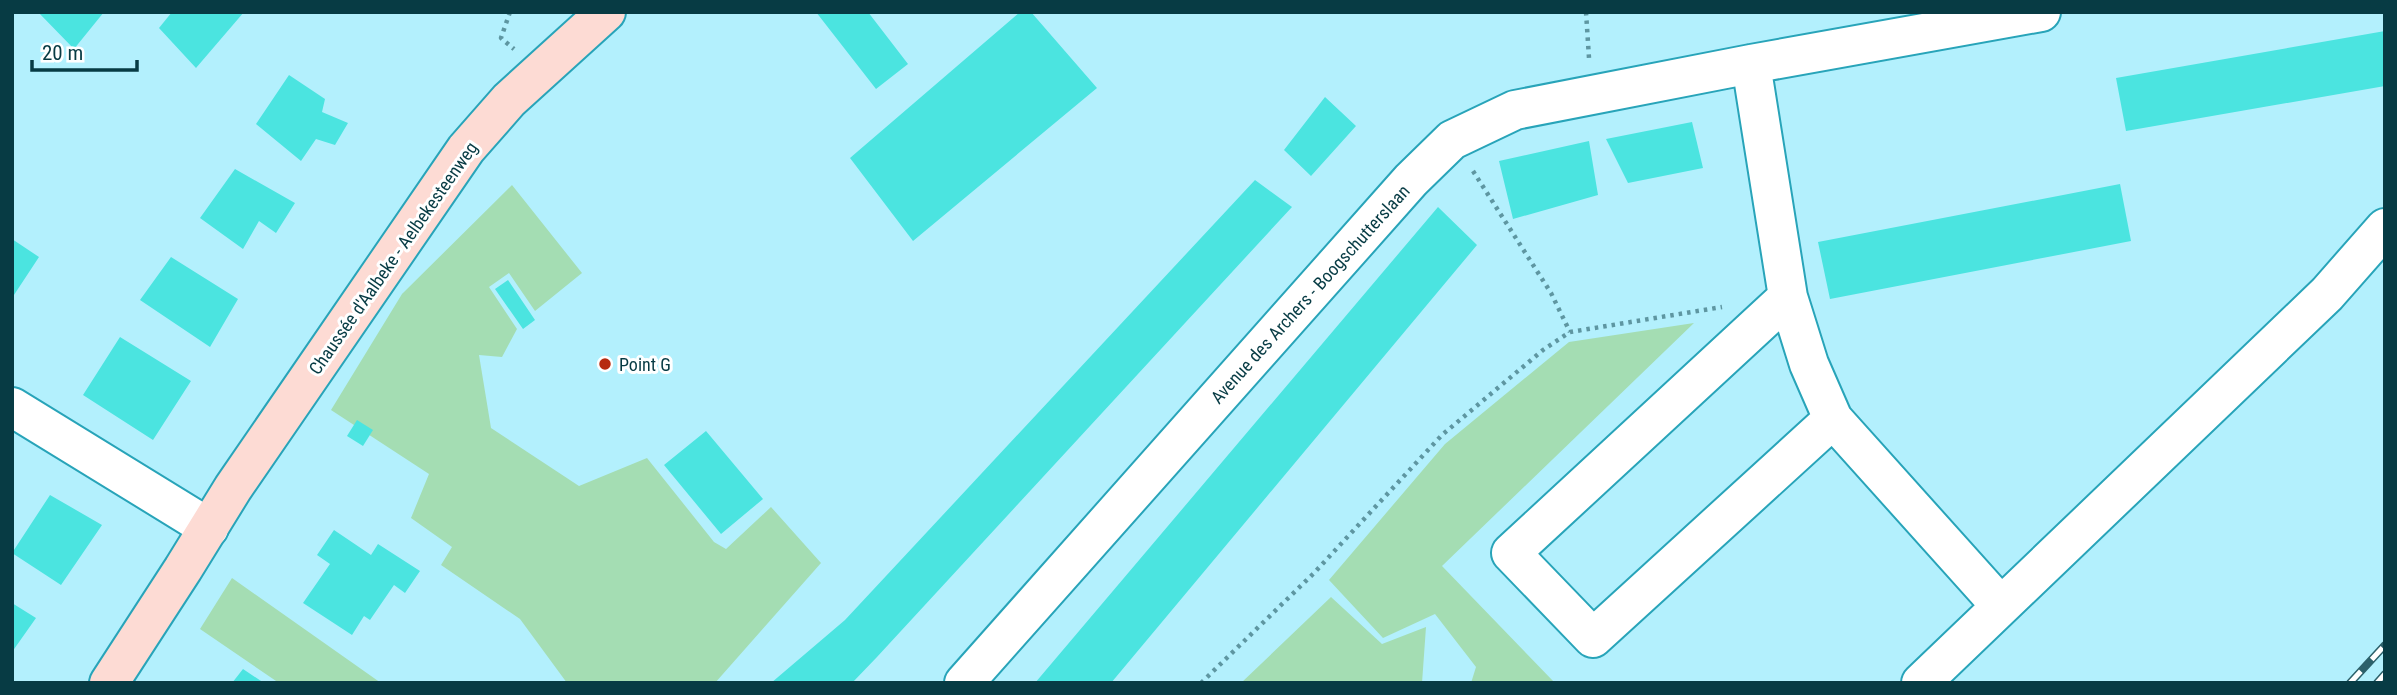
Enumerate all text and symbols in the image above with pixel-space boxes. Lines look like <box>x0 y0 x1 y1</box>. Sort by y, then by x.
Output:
scale bar <box>32 28 136 72</box>
text: 20 m <box>42 41 83 65</box>
street label: Chaussée d'Aalbeke - Aelbekesteenweg <box>304 138 482 378</box>
street label: Avenue des Archers - Boogschutterslaan <box>1206 180 1414 408</box>
place label: Point G <box>619 354 671 375</box>
marker: Point G <box>597 356 613 372</box>

